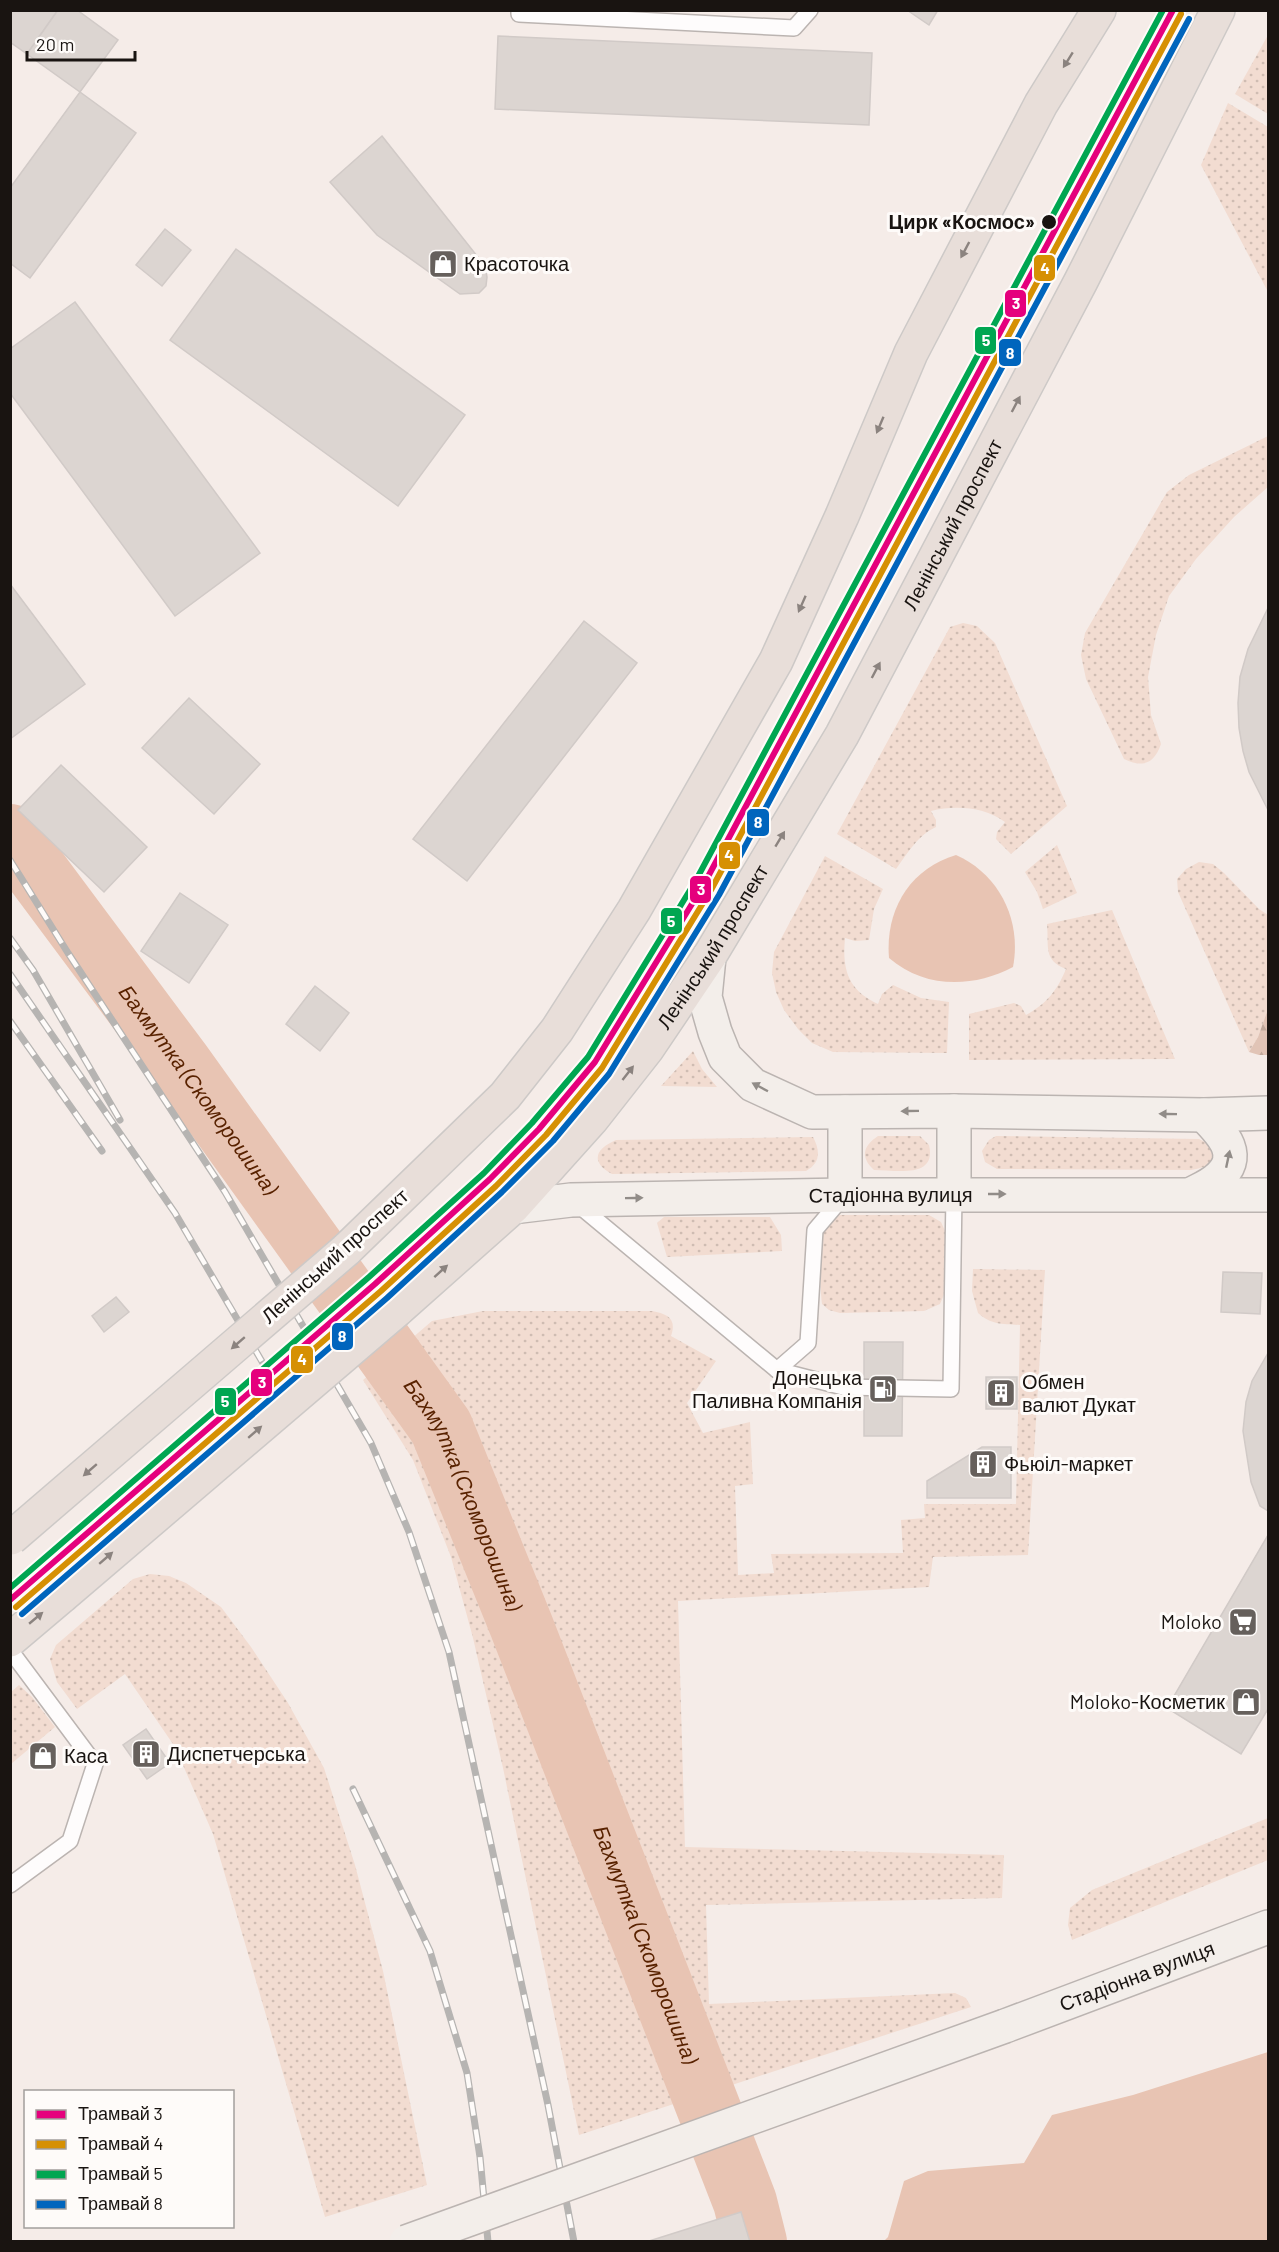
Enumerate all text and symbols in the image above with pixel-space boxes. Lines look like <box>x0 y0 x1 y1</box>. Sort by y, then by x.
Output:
scale bar <box>27 24 135 62</box>
text: 20 m <box>36 33 74 55</box>
one-way arrow <box>1063 52 1074 68</box>
place label: Цирк «Космос» <box>889 209 1035 233</box>
marker: Цирк «Космос» <box>1040 213 1058 231</box>
one-way arrow <box>960 242 970 259</box>
shop icon: Красоточка <box>427 248 459 280</box>
place label: Красоточка <box>464 251 570 275</box>
line badge: 4 <box>1033 254 1056 282</box>
text: 4 <box>1040 258 1050 277</box>
line badge: 3 <box>1004 289 1027 318</box>
text: 3 <box>1012 293 1020 312</box>
line badge: 5 <box>974 326 997 355</box>
text: 5 <box>982 330 991 349</box>
line badge: 8 <box>998 338 1022 367</box>
text: 8 <box>1006 343 1015 362</box>
one-way arrow <box>1011 395 1021 412</box>
one-way arrow <box>875 417 885 435</box>
street label: Ленінський проспект <box>897 435 1007 614</box>
one-way arrow <box>797 595 806 612</box>
one-way arrow <box>871 661 881 678</box>
line badge: 8 <box>746 808 770 837</box>
text: 8 <box>754 812 763 831</box>
one-way arrow <box>774 831 785 847</box>
line badge: 4 <box>718 841 741 870</box>
text: 4 <box>724 845 734 864</box>
street label: Ленінський проспект <box>651 860 773 1033</box>
line badge: 3 <box>689 875 712 904</box>
text: 3 <box>697 879 705 898</box>
line badge: 5 <box>660 907 683 935</box>
text: 5 <box>667 911 676 930</box>
water label: Бахмутка (Скоморошина) <box>114 980 284 1199</box>
one-way arrow <box>622 1065 634 1081</box>
one-way arrow <box>751 1082 768 1092</box>
one-way arrow <box>901 1107 920 1116</box>
one-way arrow <box>1159 1109 1178 1119</box>
one-way arrow <box>1224 1149 1234 1168</box>
street label: Стадіонна вулиця <box>808 1182 972 1207</box>
street label: Ленінський проспект <box>256 1183 413 1328</box>
one-way arrow <box>987 1189 1006 1199</box>
one-way arrow <box>624 1194 643 1203</box>
one-way arrow <box>433 1265 448 1278</box>
line badge: 8 <box>331 1322 354 1351</box>
text: 8 <box>338 1326 347 1345</box>
one-way arrow <box>231 1336 246 1349</box>
line badge: 4 <box>290 1345 314 1374</box>
text: 4 <box>297 1349 307 1368</box>
place label: Донецька Паливна Компанія <box>692 1365 863 1412</box>
line badge: 3 <box>250 1368 273 1397</box>
place label: Обмен валют Дукат <box>1022 1369 1136 1416</box>
text: 3 <box>258 1372 266 1391</box>
water label: Бахмутка (Скоморошина) <box>399 1373 528 1614</box>
fuel station icon: Донецька Паливна Компанія <box>867 1373 899 1405</box>
building icon: Обмен валют Дукат <box>985 1377 1017 1409</box>
line badge: 5 <box>214 1387 237 1416</box>
text: 5 <box>221 1391 230 1410</box>
one-way arrow <box>247 1426 262 1439</box>
building icon: Фьюіл-маркет <box>967 1448 999 1480</box>
place label: Фьюіл-маркет <box>1004 1451 1133 1475</box>
one-way arrow <box>83 1463 98 1476</box>
one-way arrow <box>98 1552 114 1565</box>
supermarket icon: Moloko <box>1227 1606 1259 1638</box>
place label: Moloko <box>1161 1609 1222 1633</box>
one-way arrow <box>28 1612 43 1625</box>
shop icon: Moloko-Косметик <box>1230 1686 1262 1718</box>
place label: Moloko-Косметик <box>1070 1689 1225 1713</box>
building icon: Диспетчерська <box>130 1738 162 1770</box>
shop icon: Каса <box>27 1740 59 1772</box>
place label: Диспетчерська <box>167 1741 306 1765</box>
place label: Каса <box>64 1743 109 1767</box>
water label: Бахмутка (Скоморошина) <box>589 1822 704 2067</box>
street label: Стадіонна вулиця <box>1056 1935 1218 2015</box>
legend <box>24 2090 234 2228</box>
text: Трамвай 3 <box>78 2102 163 2124</box>
text: Трамвай 4 <box>78 2132 163 2154</box>
text: Трамвай 5 <box>78 2162 163 2184</box>
text: Трамвай 8 <box>78 2192 163 2214</box>

